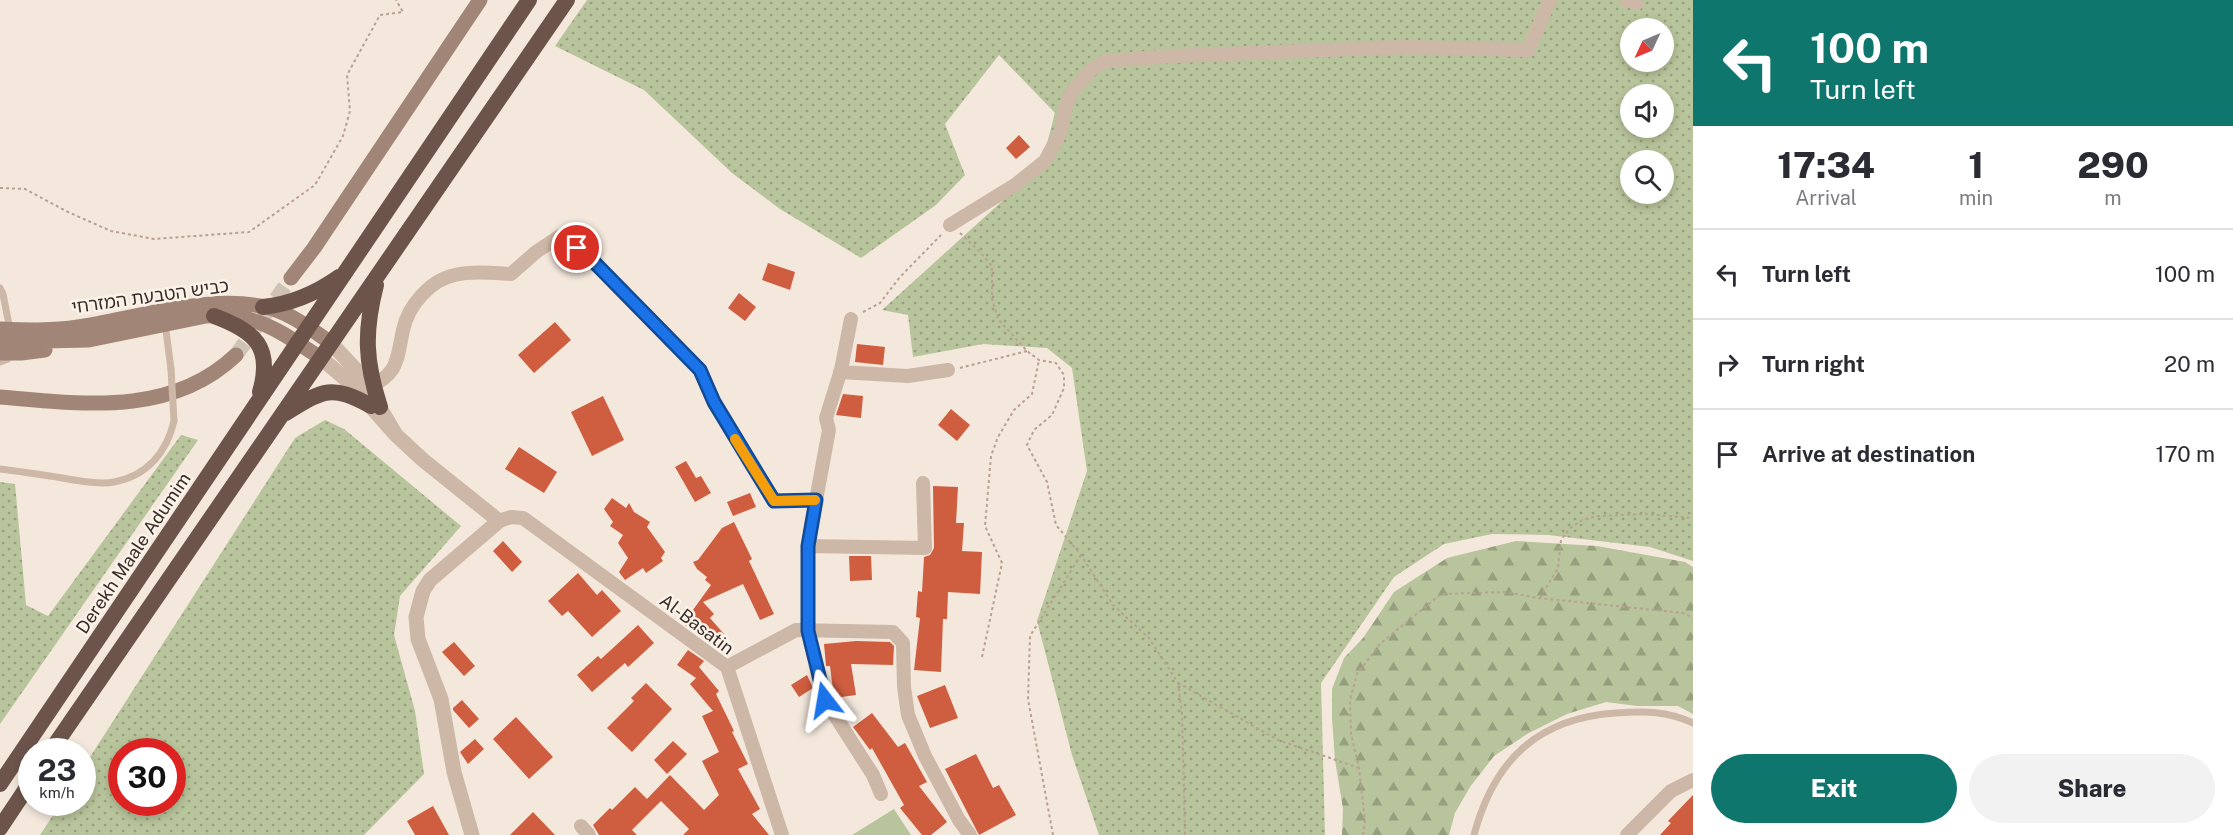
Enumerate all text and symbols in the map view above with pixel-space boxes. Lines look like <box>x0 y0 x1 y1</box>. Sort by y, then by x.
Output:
north arrow <box>1620 18 1674 72</box>
map controls <box>1620 18 1674 204</box>
text: 100 m <box>1810 23 1929 72</box>
icon: left <box>1711 24 1789 102</box>
text: Turn left <box>1810 73 1916 105</box>
button: sound <box>1620 84 1674 138</box>
text: 17:34 <box>1777 144 1875 186</box>
text: 1 <box>1968 144 1984 186</box>
text: 290 <box>2077 144 2149 186</box>
button: search <box>1620 150 1674 204</box>
text: Arrival <box>1795 186 1857 210</box>
text: min <box>1959 186 1993 210</box>
text: m <box>2104 186 2122 210</box>
pin <box>551 222 602 273</box>
icon: arrive <box>560 231 593 264</box>
icon: left <box>1711 258 1744 291</box>
text: Turn left <box>1762 261 1851 287</box>
text: 100 m <box>2155 261 2215 287</box>
street label: כביש הטבעת המזרחי <box>70 275 230 317</box>
icon: right <box>1711 348 1744 381</box>
text: Turn right <box>1762 351 1865 377</box>
text: 20 m <box>2164 351 2215 377</box>
icon: arrive <box>1711 438 1744 471</box>
text: Arrive at destination <box>1762 441 1975 467</box>
text: 170 m <box>2155 441 2215 467</box>
street label: Derekh Maale Adumim <box>71 469 195 637</box>
street label: Al-Basatin <box>656 589 738 659</box>
position arrow <box>793 668 857 732</box>
speed limit sign: 30 <box>108 738 186 816</box>
text: 23 <box>37 752 77 788</box>
button: Exit <box>1711 754 1957 823</box>
button: Share <box>1969 754 2215 823</box>
text: km/h <box>39 784 75 801</box>

